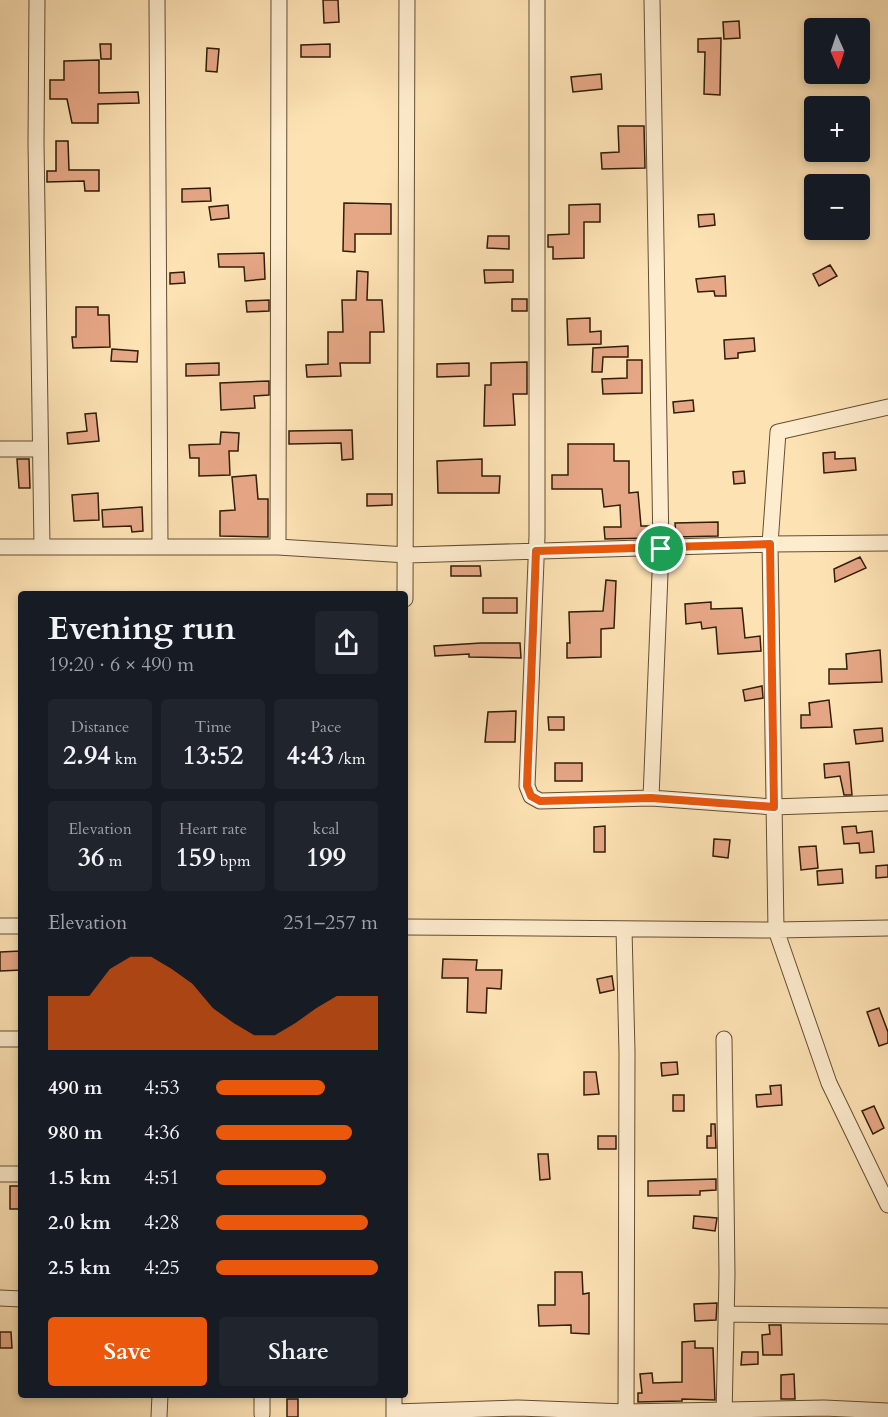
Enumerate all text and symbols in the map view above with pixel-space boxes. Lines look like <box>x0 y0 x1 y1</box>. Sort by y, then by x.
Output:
north arrow <box>804 18 870 84</box>
map controls <box>804 18 870 240</box>
button: + <box>804 96 870 162</box>
button: − <box>804 174 870 240</box>
pin <box>635 523 686 574</box>
icon: arrive <box>644 532 677 565</box>
text: Evening run <box>48 606 236 651</box>
button: share <box>315 611 378 674</box>
text: 19:20 · 6 × 490 m <box>48 651 194 678</box>
text: Distance <box>71 716 129 738</box>
text: Time <box>194 716 232 738</box>
text: Pace <box>311 716 341 738</box>
text: 2.94 <box>63 738 111 773</box>
text: 13:52 <box>183 738 243 773</box>
text: 4:43 <box>286 738 334 773</box>
text: km <box>111 748 137 770</box>
text: /km <box>334 748 366 770</box>
text: Elevation <box>68 818 132 840</box>
text: Heart rate <box>179 818 247 840</box>
text: kcal <box>313 818 339 840</box>
text: 36 <box>78 840 104 875</box>
text: 159 <box>176 840 216 875</box>
text: 199 <box>306 840 346 875</box>
text: m <box>104 850 122 872</box>
text: bpm <box>216 850 250 872</box>
text: Elevation <box>48 909 127 936</box>
text: 251–257 m <box>283 909 378 936</box>
text: 490 m <box>48 1074 103 1101</box>
text: 4:53 <box>144 1074 180 1101</box>
text: 980 m <box>48 1119 103 1146</box>
text: 4:36 <box>144 1119 180 1146</box>
text: 1.5 km <box>48 1164 111 1191</box>
text: 4:51 <box>144 1164 180 1191</box>
text: 2.0 km <box>48 1209 111 1236</box>
text: 4:28 <box>144 1209 180 1236</box>
text: 2.5 km <box>48 1254 111 1281</box>
text: 4:25 <box>144 1254 180 1281</box>
button: Save <box>48 1317 207 1386</box>
button: Share <box>219 1317 378 1386</box>

